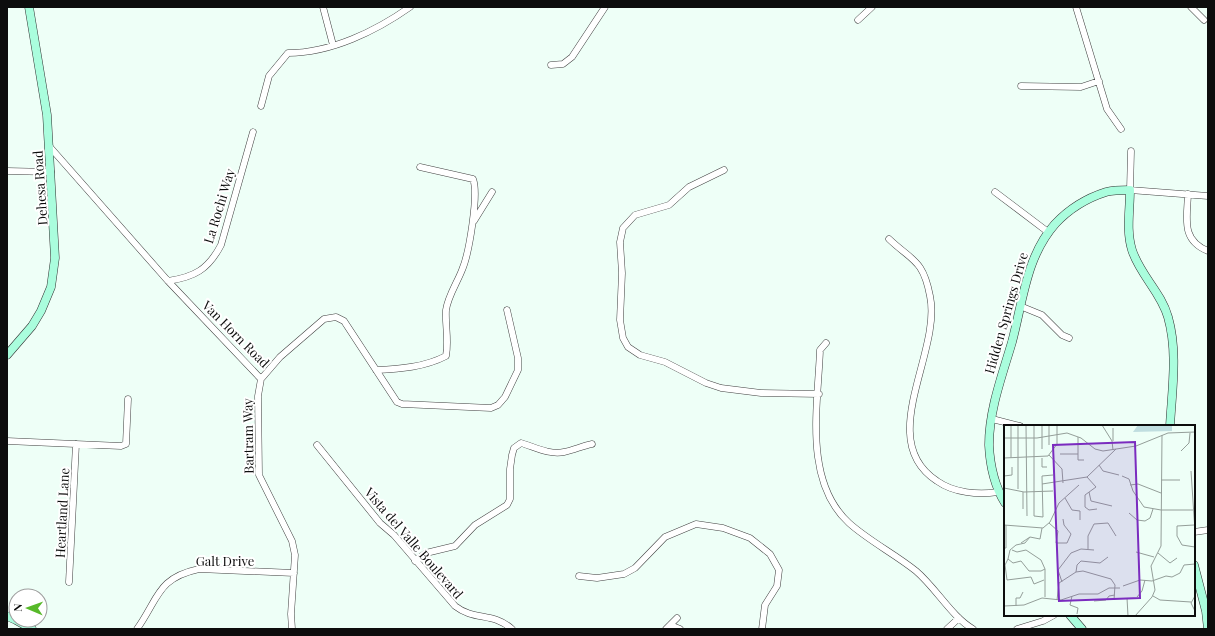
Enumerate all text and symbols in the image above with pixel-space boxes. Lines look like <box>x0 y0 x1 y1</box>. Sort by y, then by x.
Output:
street label: Dehesa Road <box>28 150 51 226</box>
street label: La Rochi Way <box>199 166 238 245</box>
street label: Hidden Springs Drive <box>980 250 1031 376</box>
street label: Van Horn Road <box>199 296 274 371</box>
street label: Bartram Way <box>238 398 257 474</box>
inset map <box>1004 425 1195 616</box>
street label: Heartland Lane <box>51 467 72 558</box>
street label: Vista del Valle Boulevard <box>361 483 468 602</box>
street label: Galt Drive <box>196 552 255 569</box>
north arrow <box>8 588 48 628</box>
text: N <box>10 603 25 612</box>

